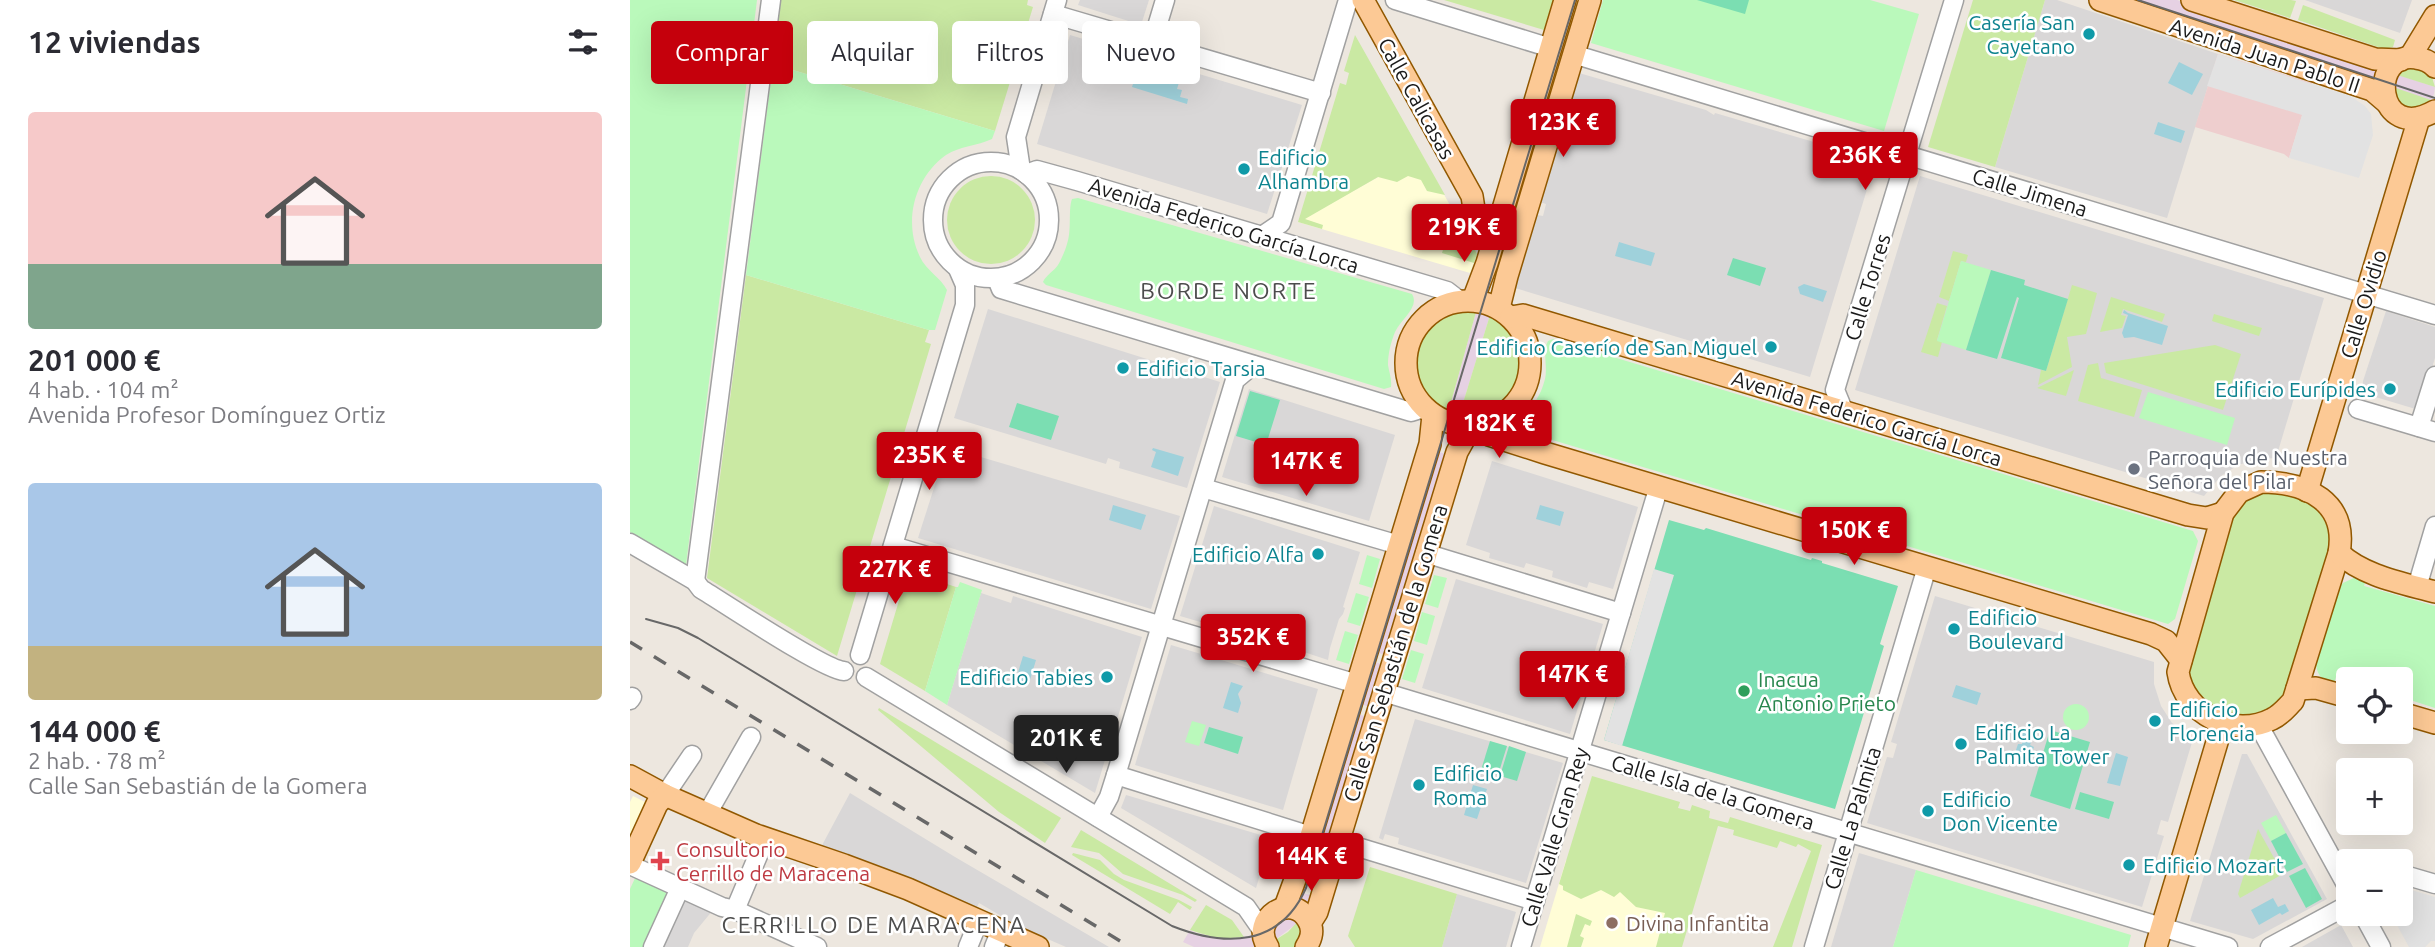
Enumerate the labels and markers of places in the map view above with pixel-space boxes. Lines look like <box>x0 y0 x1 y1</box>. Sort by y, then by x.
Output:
place label: Casería San Cayetano <box>1968 10 2075 58</box>
marker: Casería San Cayetano <box>2081 26 2097 42</box>
pin: 123K € <box>1506 100 1620 159</box>
pin: 236K € <box>1808 132 1922 192</box>
place label: Edificio Alhambra <box>1258 145 1349 193</box>
marker: Edificio Alhambra <box>1236 161 1252 177</box>
pin: 219K € <box>1407 204 1521 264</box>
place label: Edificio Caserío de San Miguel <box>1477 335 1757 359</box>
marker: Edificio Caserío de San Miguel <box>1763 339 1779 355</box>
place label: Edificio Tarsia <box>1137 356 1266 380</box>
marker: Edificio Tarsia <box>1115 360 1131 376</box>
place label: Edificio Eurípides <box>2215 377 2376 401</box>
marker: Edificio Eurípides <box>2382 381 2398 397</box>
pin: 182K € <box>1442 400 1556 460</box>
pin: 235K € <box>872 433 986 492</box>
pin: 147K € <box>1249 438 1363 498</box>
place label: Parroquia de Nuestra Señora del Pilar <box>2148 445 2348 493</box>
marker: Parroquia de Nuestra Señora del Pilar <box>2126 461 2142 477</box>
pin: 150K € <box>1797 508 1911 567</box>
place label: Edificio Alfa <box>1192 542 1304 566</box>
pin: 227K € <box>838 546 952 606</box>
marker: Edificio Alfa <box>1310 546 1326 562</box>
place label: Edificio Boulevard <box>1968 605 2064 653</box>
pin: 352K € <box>1196 614 1310 674</box>
marker: Edificio Boulevard <box>1946 621 1962 637</box>
pin: 147K € <box>1515 652 1629 711</box>
place label: Edificio Tabies <box>959 665 1093 689</box>
place label: Inacua Antonio Prieto <box>1758 667 1896 715</box>
marker: Edificio Tabies <box>1099 669 1115 685</box>
marker: Inacua Antonio Prieto <box>1736 683 1752 699</box>
place label: Edificio Florencia <box>2169 697 2255 745</box>
marker: Edificio Florencia <box>2147 713 2163 729</box>
pin: 201K € <box>1009 716 1123 775</box>
place label: Edificio La Palmita Tower <box>1975 720 2110 768</box>
marker: Edificio La Palmita Tower <box>1953 736 1969 752</box>
place label: Edificio Roma <box>1433 761 1502 809</box>
marker: Edificio Roma <box>1411 777 1427 793</box>
place label: Edificio Don Vicente <box>1942 787 2058 835</box>
marker: Edificio Don Vicente <box>1920 803 1936 819</box>
pin: 144K € <box>1254 834 1368 893</box>
place label: Consultorio Cerrillo de Maracena <box>676 837 870 885</box>
marker: Consultorio Cerrillo de Maracena <box>650 851 670 871</box>
place label: Edificio Mozart <box>2143 853 2284 877</box>
marker: Edificio Mozart <box>2121 857 2137 873</box>
place label: Divina Infantita <box>1626 911 1769 935</box>
marker: Divina Infantita <box>1604 915 1620 931</box>

